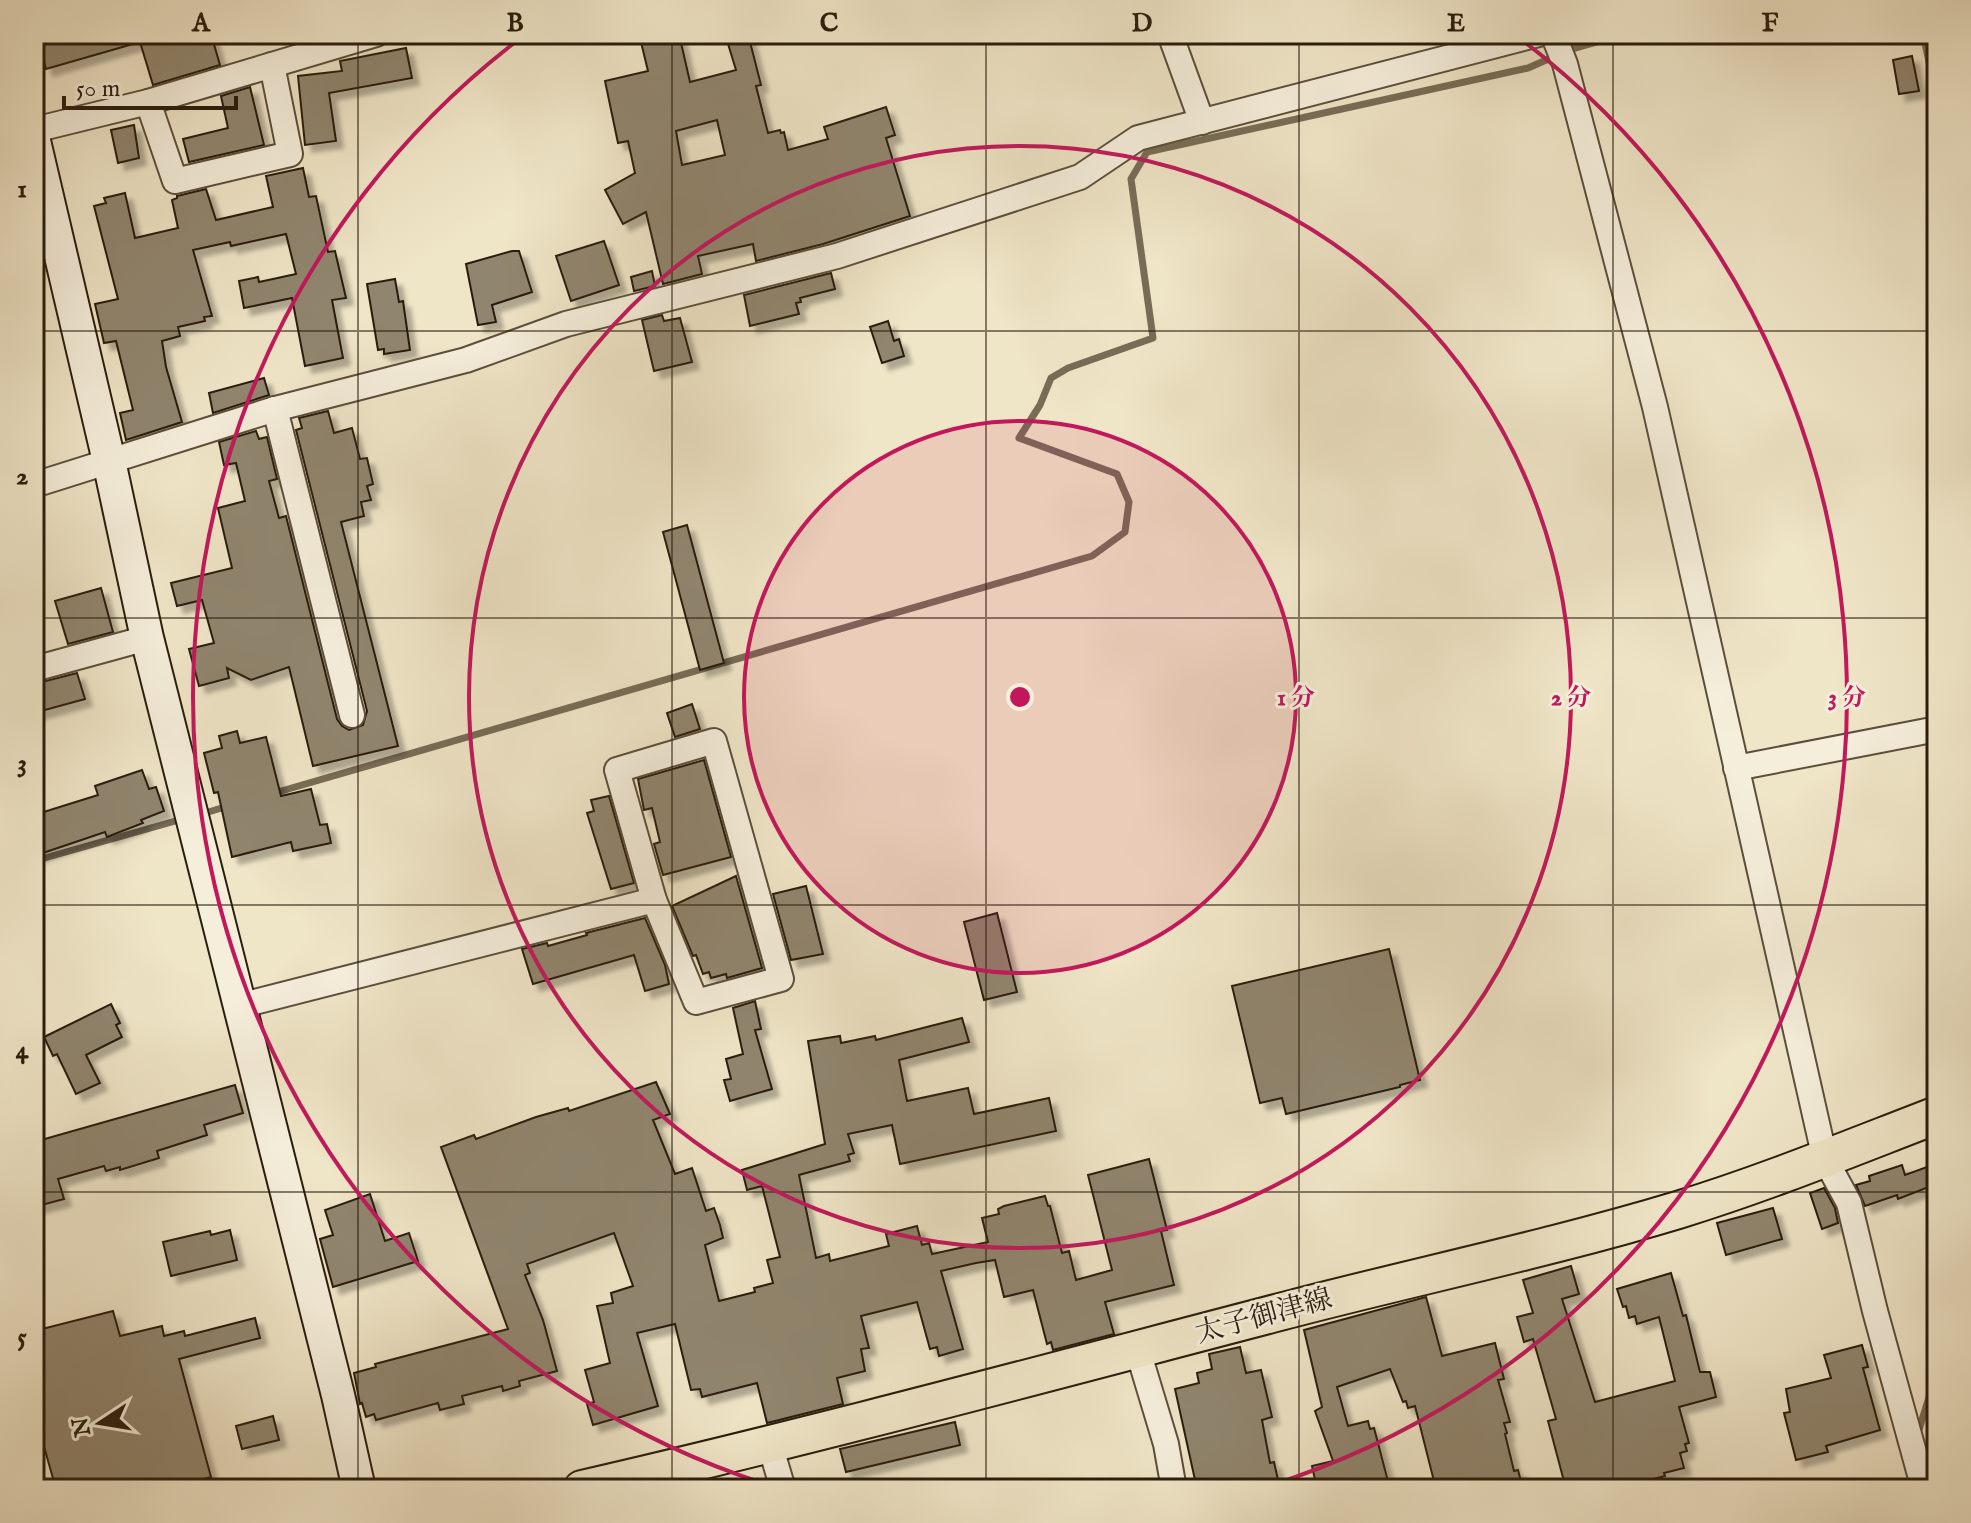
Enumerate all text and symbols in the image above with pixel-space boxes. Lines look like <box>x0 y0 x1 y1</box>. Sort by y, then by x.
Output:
text: A <box>191 7 211 40</box>
text: B <box>506 7 524 40</box>
text: C <box>820 7 839 40</box>
text: D <box>1132 7 1153 40</box>
text: E <box>1447 7 1465 40</box>
text: F <box>1762 7 1779 40</box>
scale bar <box>64 60 236 110</box>
text: 50 m <box>76 74 120 105</box>
text: 1 <box>17 173 27 206</box>
text: 2 <box>16 460 28 493</box>
centre of rings <box>1006 683 1034 711</box>
text: 1 分 <box>1277 683 1315 714</box>
text: 2 分 <box>1551 683 1591 714</box>
text: 3 分 <box>1828 683 1866 714</box>
text: 3 <box>17 747 27 780</box>
text: 4 <box>16 1034 30 1067</box>
street label: 太子御津線 <box>1192 1282 1336 1352</box>
text: 5 <box>17 1321 27 1354</box>
north arrow <box>60 1383 140 1463</box>
text: N <box>67 1415 98 1440</box>

